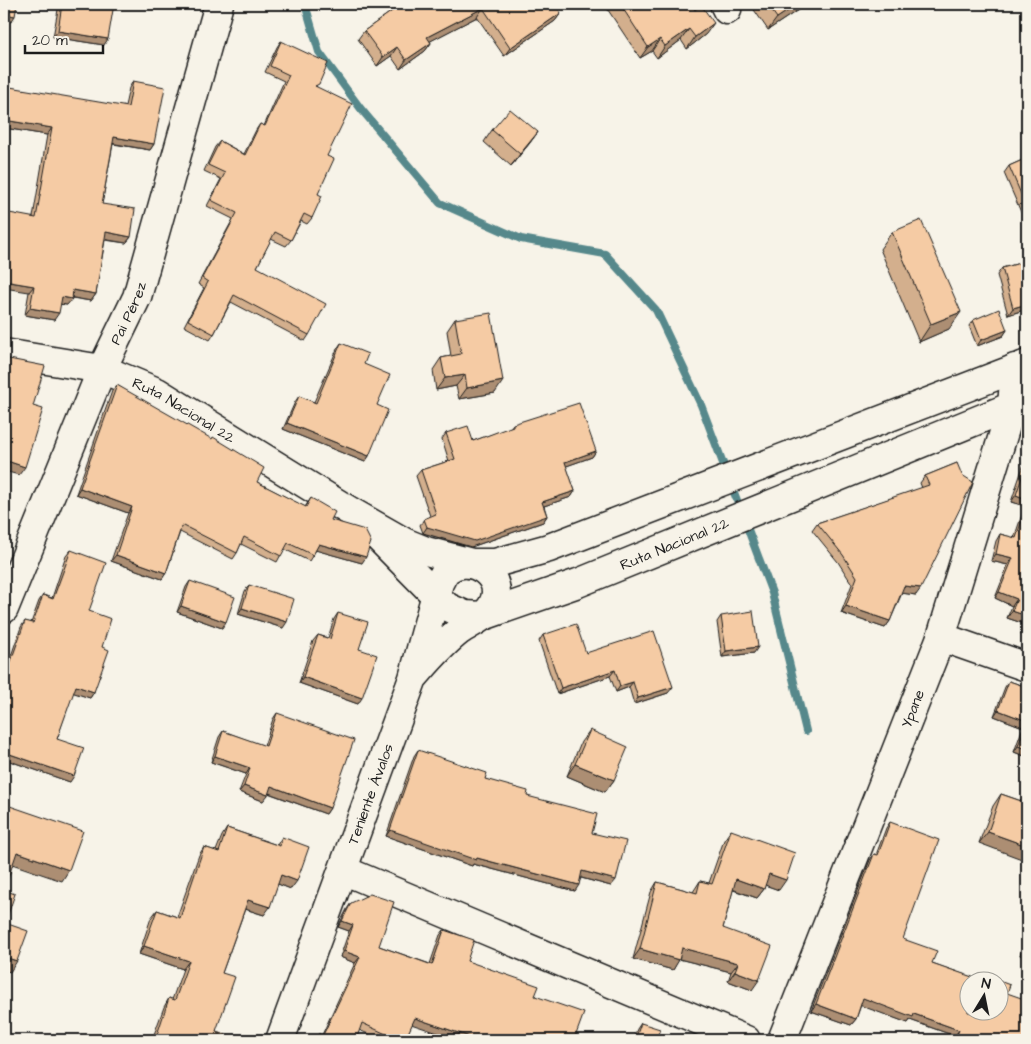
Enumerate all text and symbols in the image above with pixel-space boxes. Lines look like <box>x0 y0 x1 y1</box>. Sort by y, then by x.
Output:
scale bar <box>25 22 102 54</box>
text: 20 m <box>32 30 68 51</box>
street label: Pai Pérez <box>105 279 151 348</box>
street label: Ruta Nacional 22 <box>129 372 240 449</box>
street label: Ruta Nacional 22 <box>617 512 732 575</box>
street label: Ypane <box>896 687 930 731</box>
street label: Teniente Ávalos <box>342 740 399 848</box>
north arrow <box>958 972 1008 1022</box>
text: N <box>980 974 992 995</box>

